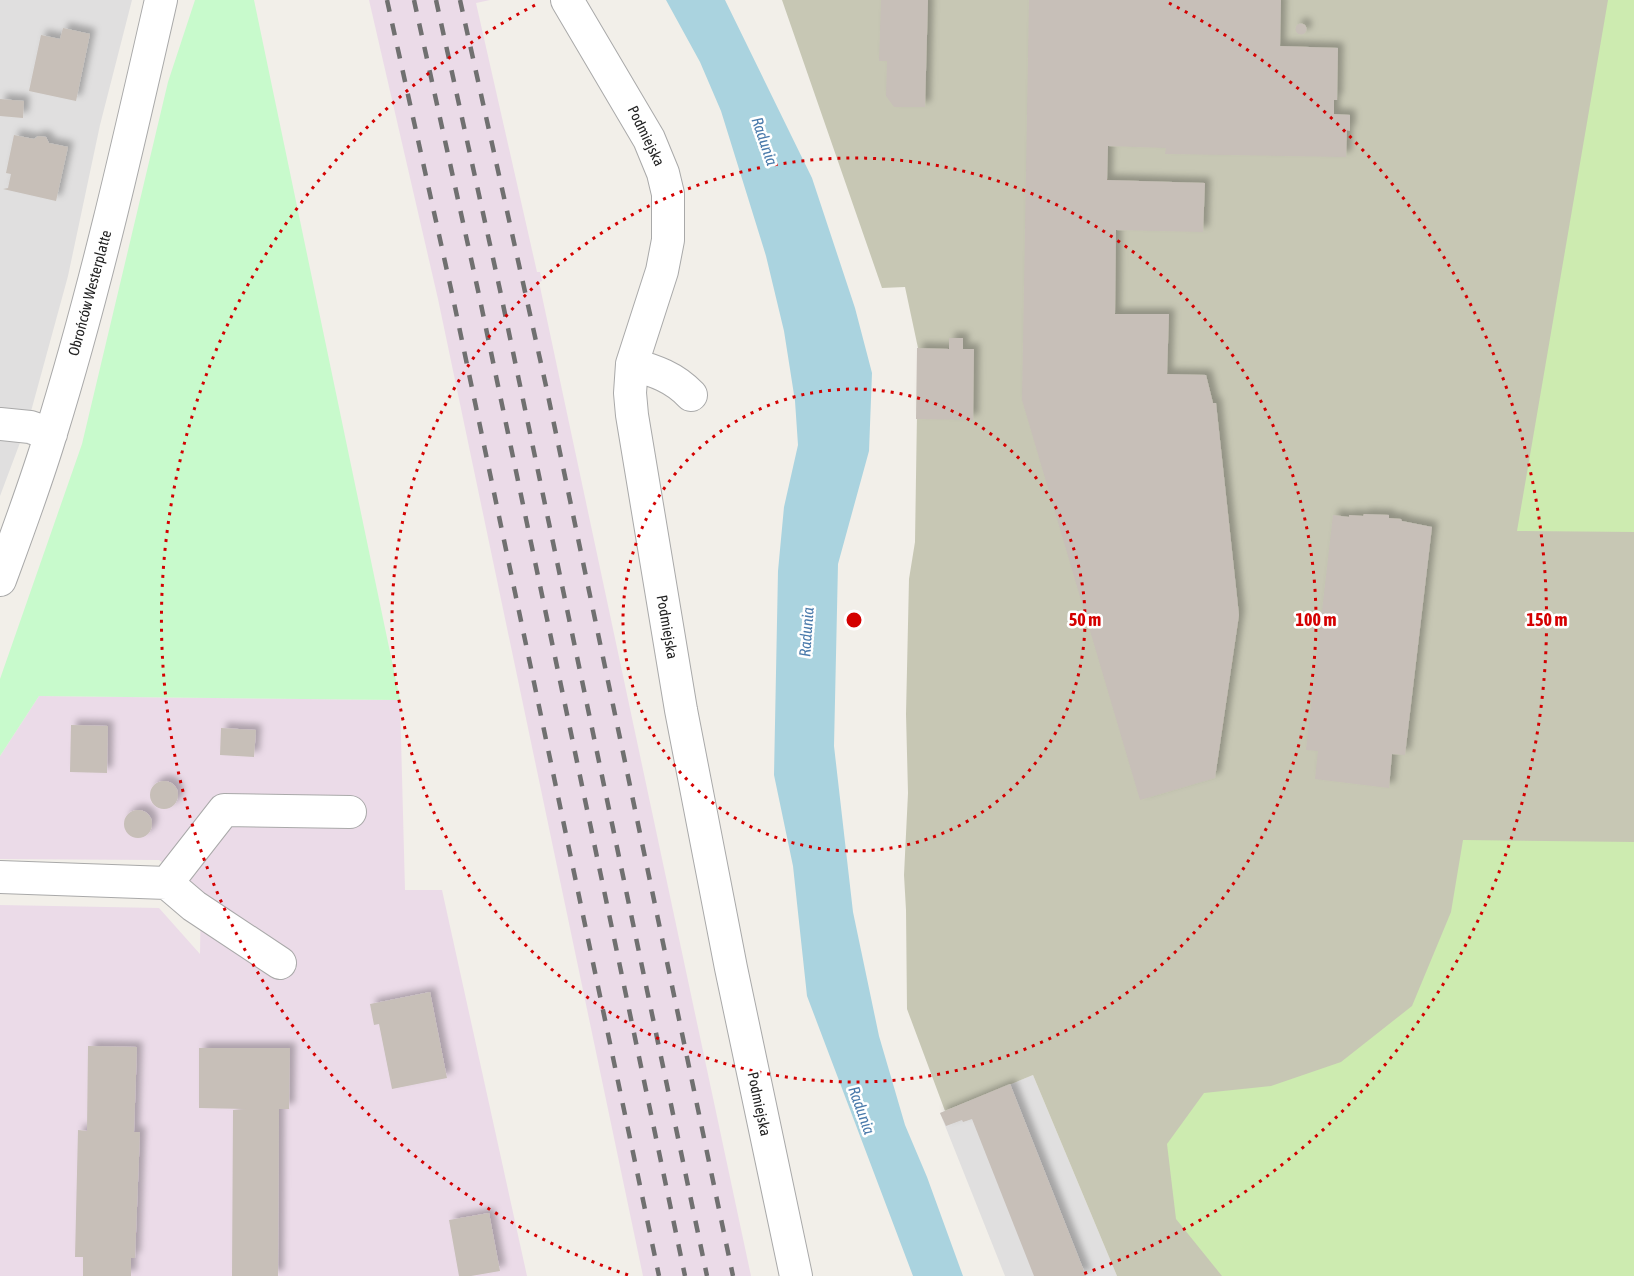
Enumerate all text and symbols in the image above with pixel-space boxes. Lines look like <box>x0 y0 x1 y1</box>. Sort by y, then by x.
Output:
street label: Podmiejska <box>625 103 668 169</box>
water label: Radunia <box>748 115 782 168</box>
street label: Obrońców Westerplatte <box>65 228 115 358</box>
street label: Podmiejska <box>653 594 681 660</box>
water label: Radunia <box>795 606 817 657</box>
text: 50 m <box>1069 609 1101 630</box>
text: 100 m <box>1296 609 1336 630</box>
text: 150 m <box>1527 609 1567 630</box>
centre of rings <box>844 610 864 630</box>
street label: Podmiejska <box>744 1070 775 1137</box>
water label: Radunia <box>845 1084 879 1137</box>

